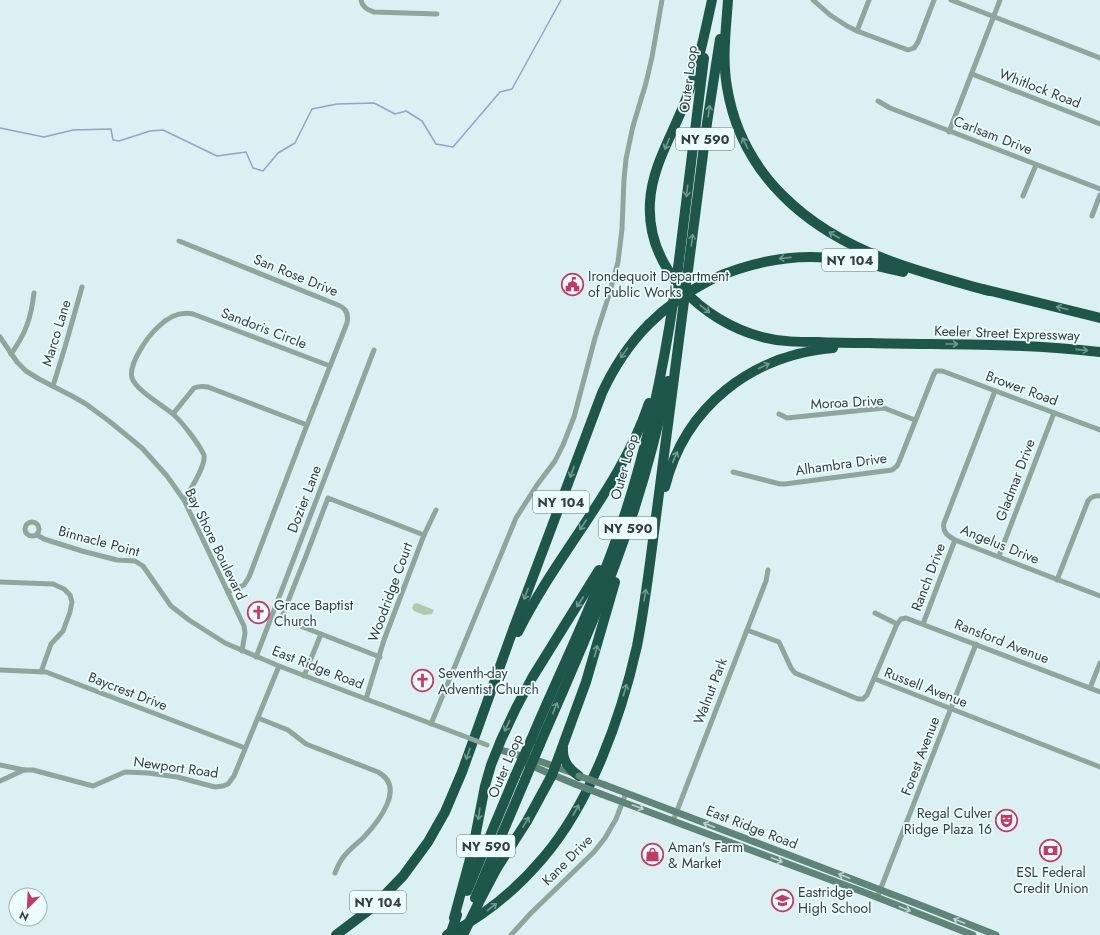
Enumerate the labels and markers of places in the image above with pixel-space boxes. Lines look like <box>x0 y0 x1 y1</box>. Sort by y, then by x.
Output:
place label: Irondequoit Department of Public Works <box>588 266 729 302</box>
public building icon: Irondequoit Department of Public Works <box>560 271 586 297</box>
place label: Grace Baptist Church <box>274 595 354 631</box>
church icon: Grace Baptist Church <box>246 600 272 626</box>
place label: Seventh-day Adventist Church <box>438 663 539 699</box>
church icon: Seventh-day Adventist Church <box>410 668 436 694</box>
place label: Regal Culver Ridge Plaza 16 <box>904 803 992 839</box>
theatre icon: Regal Culver Ridge Plaza 16 <box>994 808 1020 834</box>
place label: Aman's Farm & Market <box>668 837 743 873</box>
bank icon: ESL Federal Credit Union <box>1038 837 1064 863</box>
shop icon: Aman's Farm & Market <box>640 842 666 868</box>
place label: ESL Federal Credit Union <box>1013 862 1089 898</box>
place label: Eastridge High School <box>798 882 871 918</box>
school or university icon: Eastridge High School <box>770 887 796 913</box>

